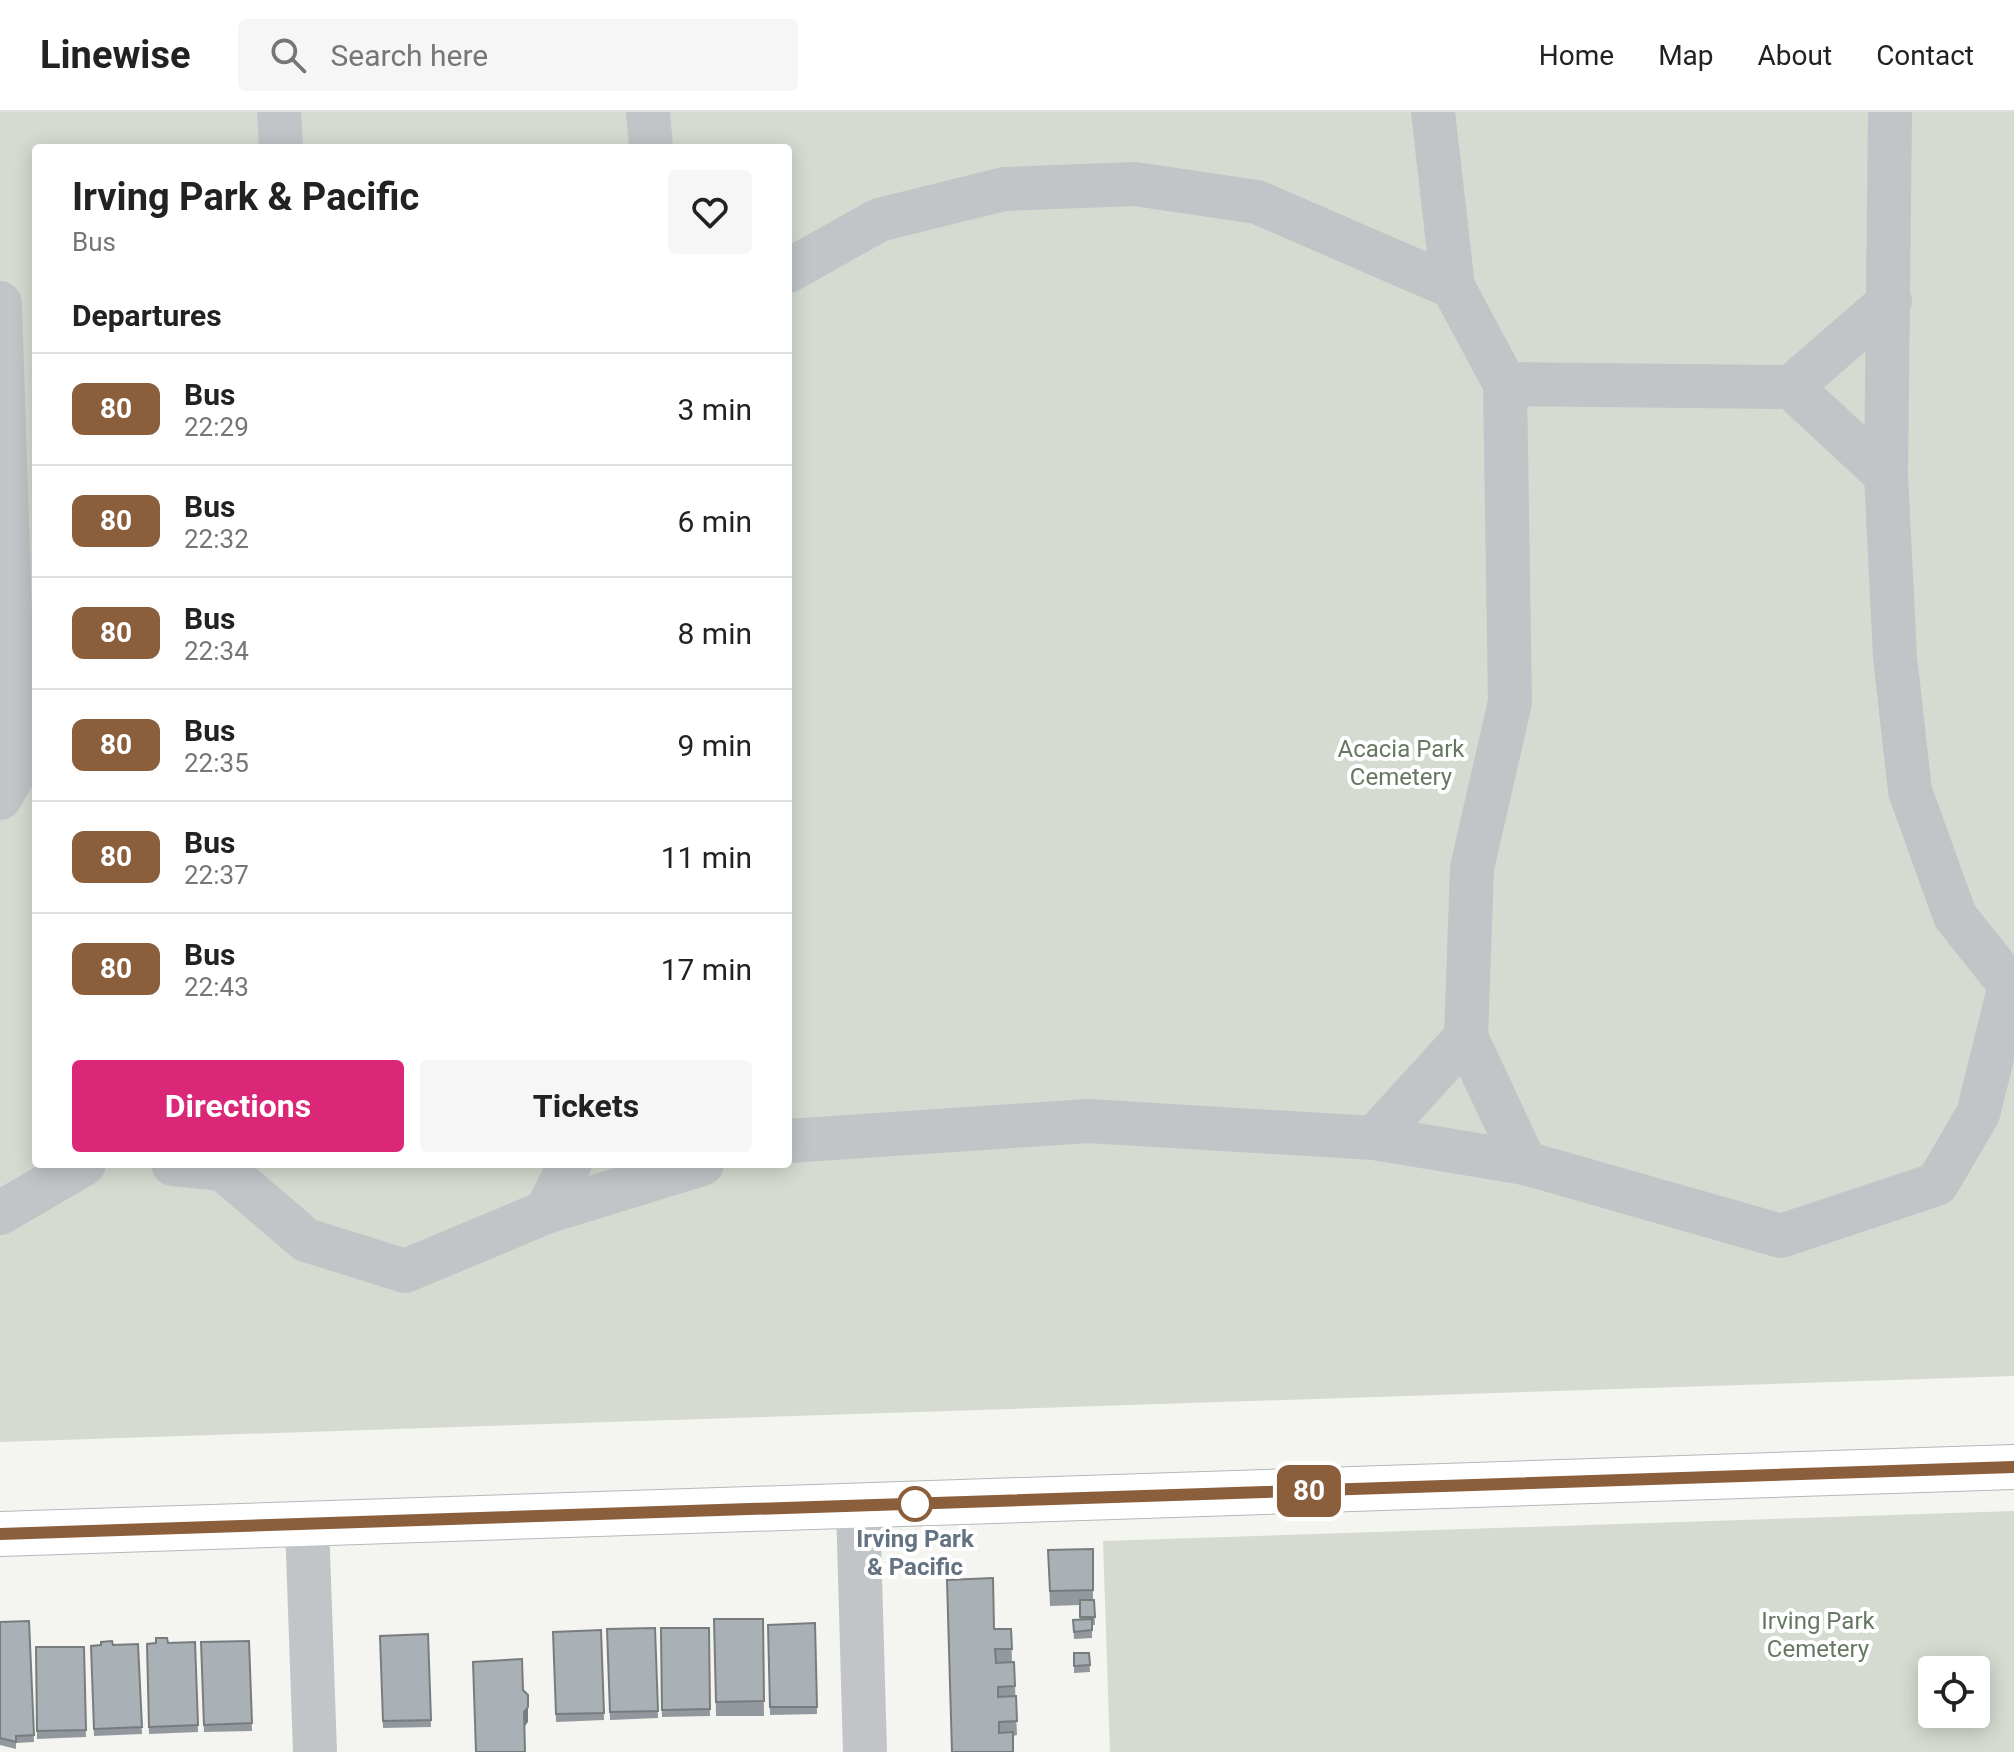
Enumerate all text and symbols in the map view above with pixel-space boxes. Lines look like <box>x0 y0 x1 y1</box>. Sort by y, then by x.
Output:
search box <box>238 19 798 91</box>
text: Linewise <box>40 33 190 77</box>
icon: search <box>266 33 310 77</box>
text: Search here <box>330 38 488 73</box>
text: Home <box>1539 39 1614 72</box>
text: Map <box>1658 39 1714 72</box>
text: About <box>1758 39 1832 72</box>
text: Contact <box>1876 39 1974 72</box>
button: heart <box>668 170 752 254</box>
text: Irving Park & Pacific <box>72 175 419 219</box>
text: Bus <box>72 227 116 257</box>
text: Departures <box>72 298 222 333</box>
text: Bus <box>184 377 235 412</box>
text: 80 <box>100 392 132 425</box>
text: 3 min <box>678 392 752 427</box>
text: 22:29 <box>184 412 249 442</box>
text: Bus <box>184 489 235 524</box>
text: 80 <box>100 504 132 537</box>
text: 6 min <box>678 504 752 539</box>
text: 22:32 <box>184 524 249 554</box>
text: Bus <box>184 601 235 636</box>
text: 80 <box>100 616 132 649</box>
text: 8 min <box>678 616 752 651</box>
text: 22:34 <box>184 636 249 666</box>
text: Bus <box>184 713 235 748</box>
text: 80 <box>100 728 132 761</box>
text: 9 min <box>678 728 752 763</box>
park label: Acacia Park Cemetery <box>1337 735 1465 791</box>
text: 22:35 <box>184 748 249 778</box>
text: Bus <box>184 825 235 860</box>
text: 80 <box>100 840 132 873</box>
text: 11 min <box>661 840 752 875</box>
text: 22:37 <box>184 860 249 890</box>
text: Bus <box>184 937 235 972</box>
text: 80 <box>100 952 132 985</box>
text: 17 min <box>661 952 752 987</box>
text: 22:43 <box>184 972 249 1002</box>
button: Directions <box>72 1060 404 1152</box>
button: Tickets <box>420 1060 752 1152</box>
line badge: 80 <box>1273 1465 1345 1517</box>
text: 80 <box>1293 1474 1325 1507</box>
marker: Irving Park & Pacific <box>898 1487 932 1521</box>
place label: Irving Park & Pacific <box>856 1525 975 1581</box>
park label: Irving Park Cemetery <box>1761 1607 1876 1663</box>
map controls <box>1918 1656 1990 1728</box>
button: locate <box>1918 1656 1990 1728</box>

